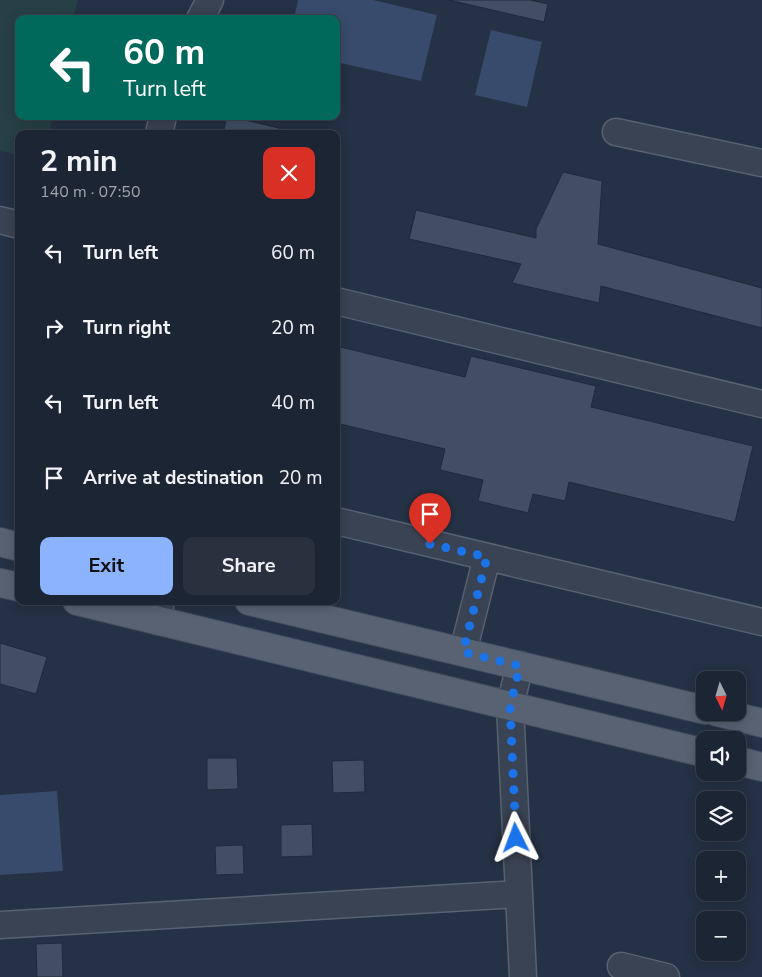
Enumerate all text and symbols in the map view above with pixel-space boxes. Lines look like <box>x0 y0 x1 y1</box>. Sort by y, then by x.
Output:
text: 60 m <box>123 29 205 76</box>
icon: left <box>40 35 105 100</box>
text: Turn left <box>123 74 206 104</box>
text: 2 min <box>40 141 118 182</box>
button: close <box>263 147 315 199</box>
text: 140 m · 07:50 <box>40 181 141 203</box>
icon: left <box>40 239 68 267</box>
text: Turn left <box>83 240 158 266</box>
text: 60 m <box>271 240 315 266</box>
icon: right <box>40 314 68 342</box>
text: Turn right <box>83 315 170 341</box>
text: 20 m <box>271 315 315 341</box>
icon: left <box>40 389 68 417</box>
text: Turn left <box>83 390 158 416</box>
text: 40 m <box>271 390 315 416</box>
icon: arrive <box>40 464 68 492</box>
text: Arrive at destination <box>83 465 264 491</box>
text: 20 m <box>279 465 323 491</box>
pin <box>409 493 451 544</box>
icon: arrive <box>416 500 444 528</box>
button: Exit <box>40 537 173 595</box>
button: Share <box>183 537 315 595</box>
north arrow <box>696 671 746 721</box>
map controls <box>696 671 746 961</box>
button: sound <box>696 731 746 781</box>
button: layers <box>696 791 746 841</box>
position arrow <box>489 811 541 863</box>
button: + <box>696 851 746 901</box>
button: − <box>696 911 746 961</box>

